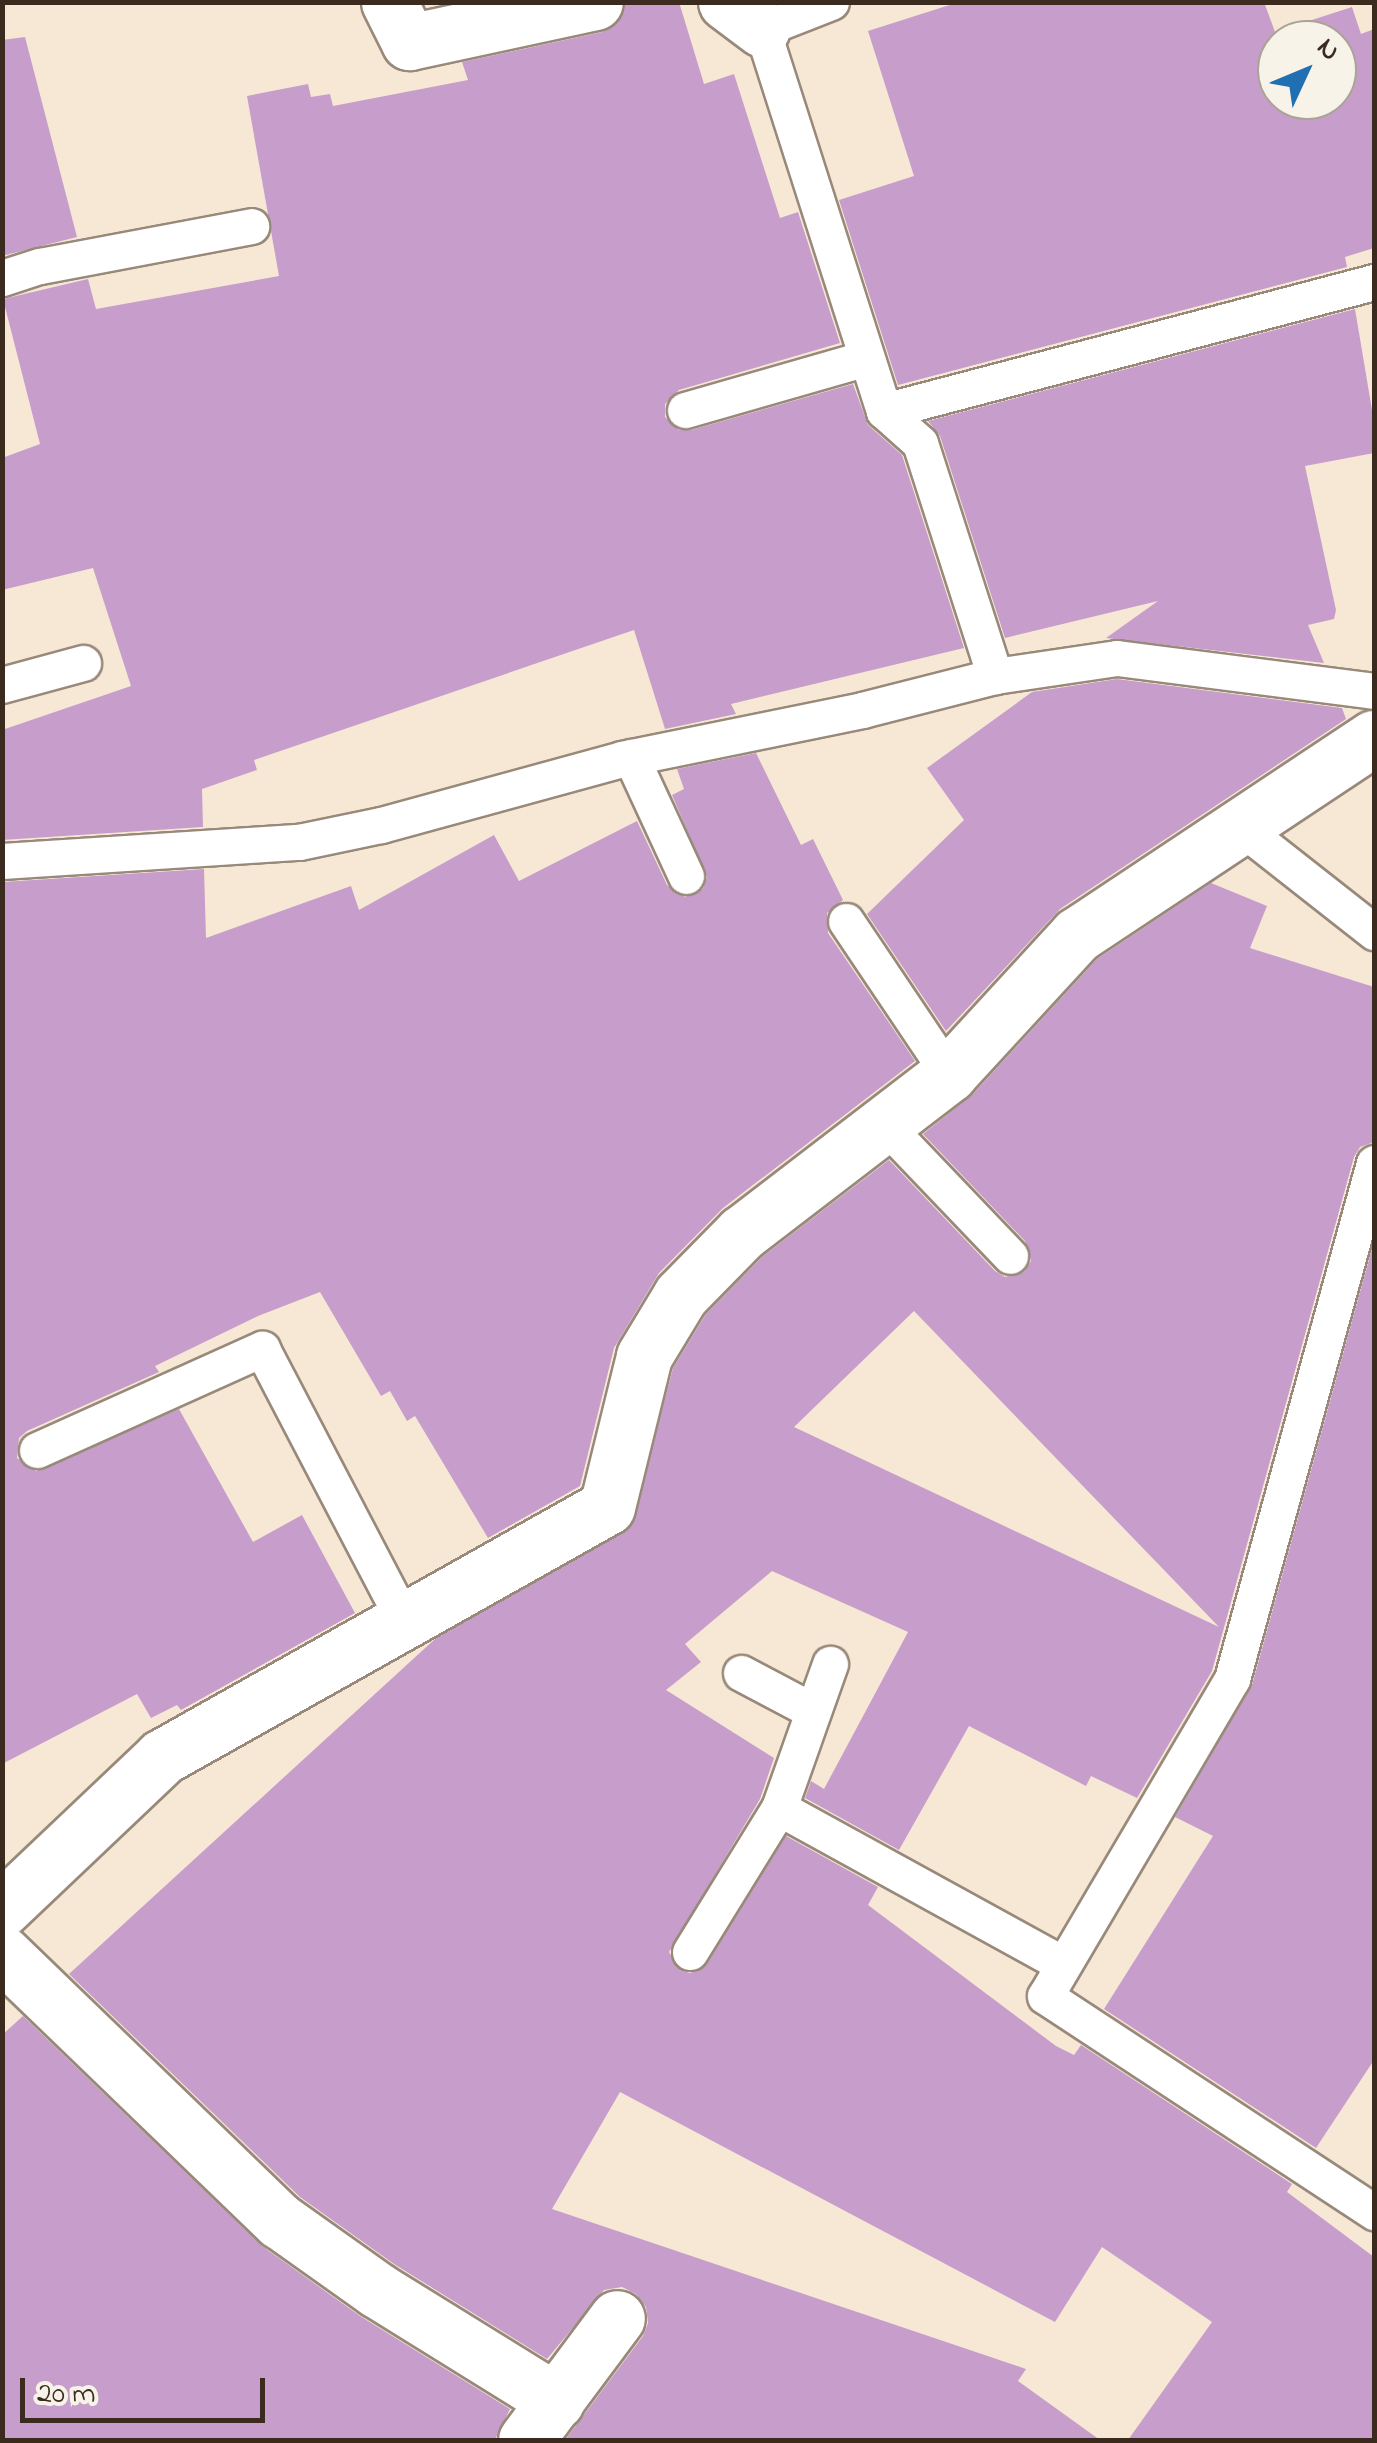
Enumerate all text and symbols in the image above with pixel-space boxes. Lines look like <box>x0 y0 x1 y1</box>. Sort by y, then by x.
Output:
north arrow <box>1257 20 1357 120</box>
text: N <box>1306 29 1349 71</box>
scale bar <box>25 2358 270 2420</box>
text: 20 m <box>37 2373 96 2417</box>

